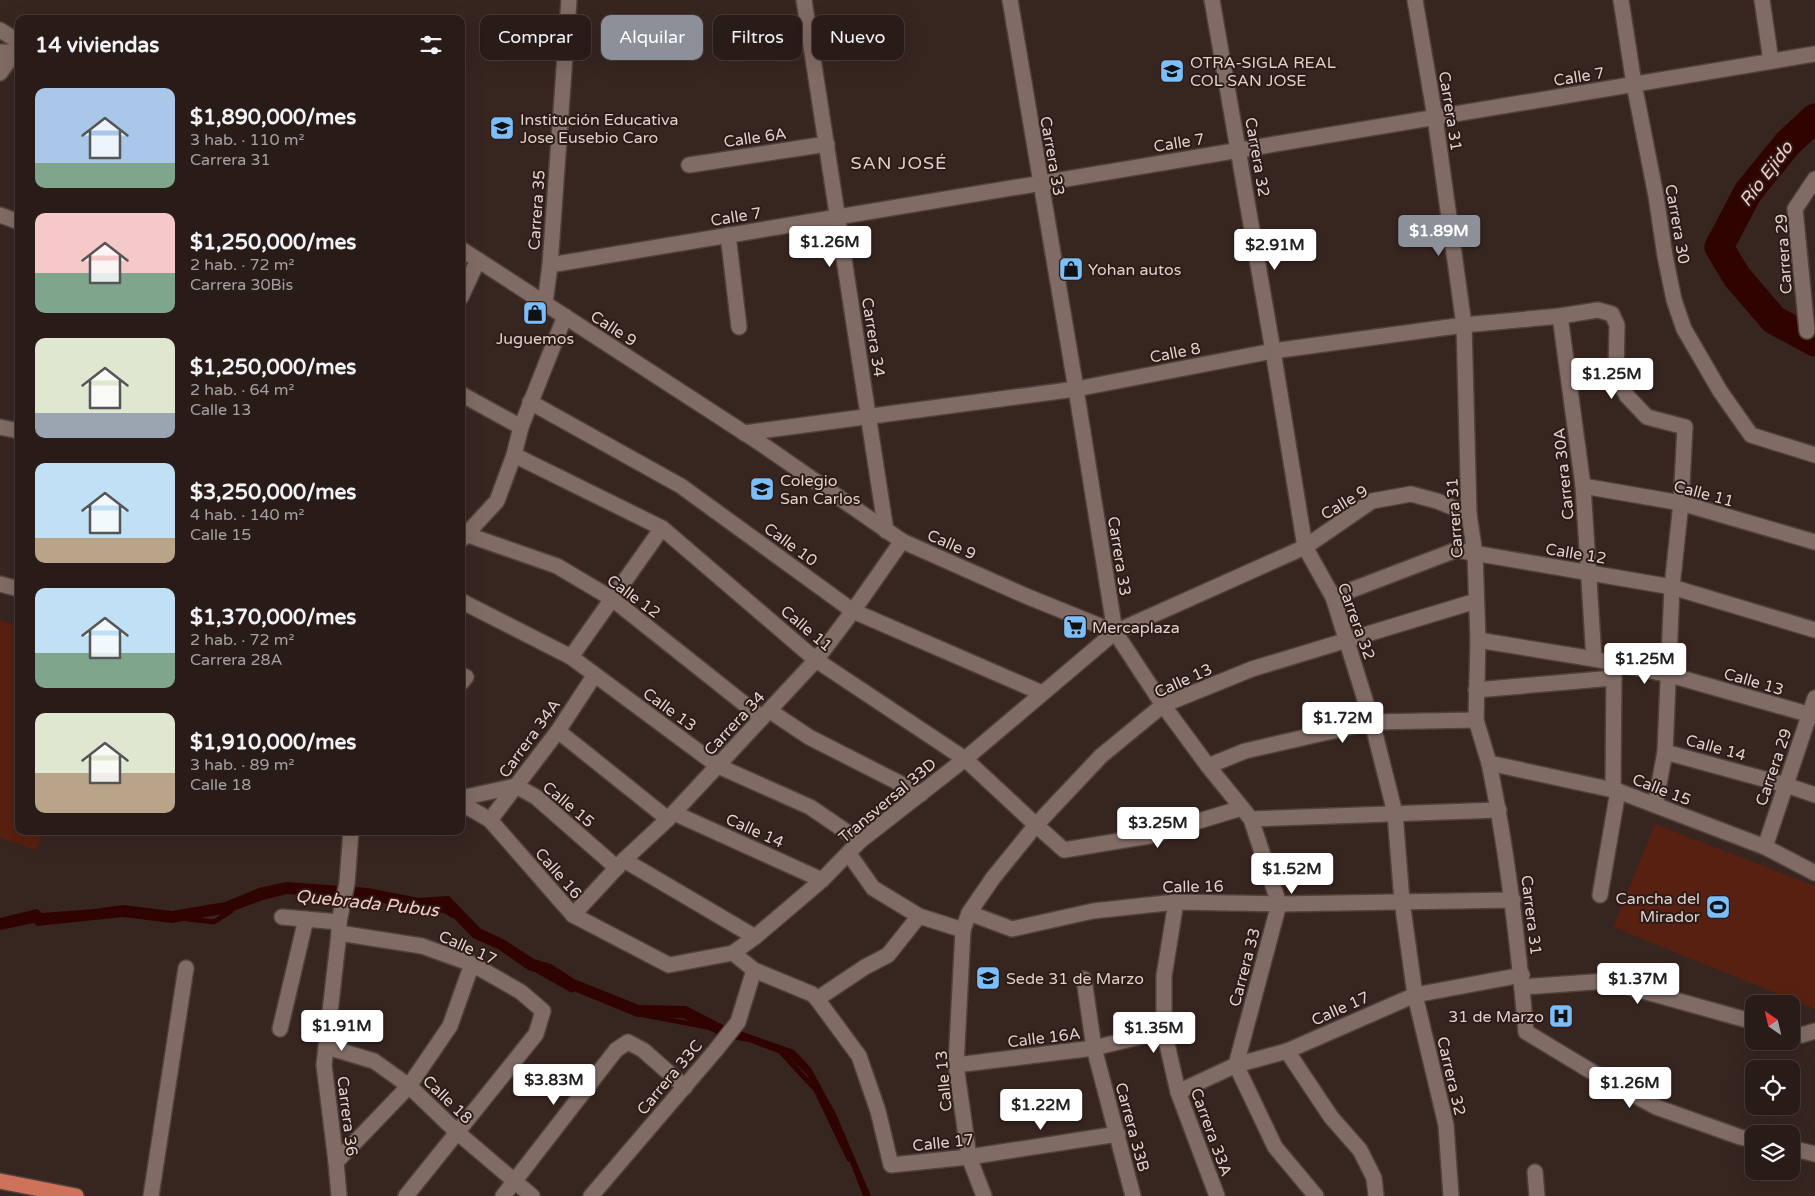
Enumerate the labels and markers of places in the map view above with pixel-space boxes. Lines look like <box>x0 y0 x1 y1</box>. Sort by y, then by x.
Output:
place label: OTRA-SIGLA REAL COL SAN JOSE <box>1190 53 1336 91</box>
school or university icon: OTRA-SIGLA REAL COL SAN JOSE <box>1159 58 1185 84</box>
place label: Institución Educativa Jose Eusebio Caro <box>520 110 678 148</box>
school or university icon: Institución Educativa Jose Eusebio Caro <box>489 115 515 141</box>
pin: $1.89M <box>1398 214 1480 257</box>
pin: $1.26M <box>789 226 871 268</box>
pin: $2.91M <box>1234 228 1316 271</box>
shop icon: Yohan autos <box>1058 256 1084 282</box>
place label: Yohan autos <box>1088 260 1181 280</box>
shop icon: Juguemos <box>522 300 548 326</box>
place label: Juguemos <box>496 329 574 349</box>
pin: $1.25M <box>1571 358 1653 400</box>
place label: Colegio San Carlos <box>780 471 860 509</box>
school or university icon: Colegio San Carlos <box>749 476 775 502</box>
supermarket icon: Mercaplaza <box>1062 614 1088 640</box>
place label: Mercaplaza <box>1092 618 1180 638</box>
pin: $1.25M <box>1604 642 1686 685</box>
pin: $1.72M <box>1302 702 1384 744</box>
pin: $3.25M <box>1117 806 1199 849</box>
pin: $1.52M <box>1251 852 1333 895</box>
place label: Cancha del Mirador <box>1616 889 1701 927</box>
sports icon: Cancha del Mirador <box>1705 894 1731 920</box>
pin: $1.37M <box>1597 962 1679 1005</box>
school or university icon: Sede 31 de Marzo <box>975 965 1001 991</box>
place label: Sede 31 de Marzo <box>1006 969 1144 989</box>
hospital icon: 31 de Marzo <box>1548 1003 1574 1029</box>
place label: 31 de Marzo <box>1448 1007 1544 1027</box>
pin: $1.91M <box>301 1010 383 1052</box>
pin: $1.35M <box>1113 1012 1195 1054</box>
pin: $3.83M <box>513 1064 595 1106</box>
pin: $1.26M <box>1589 1066 1671 1109</box>
pin: $1.22M <box>1000 1088 1082 1131</box>

